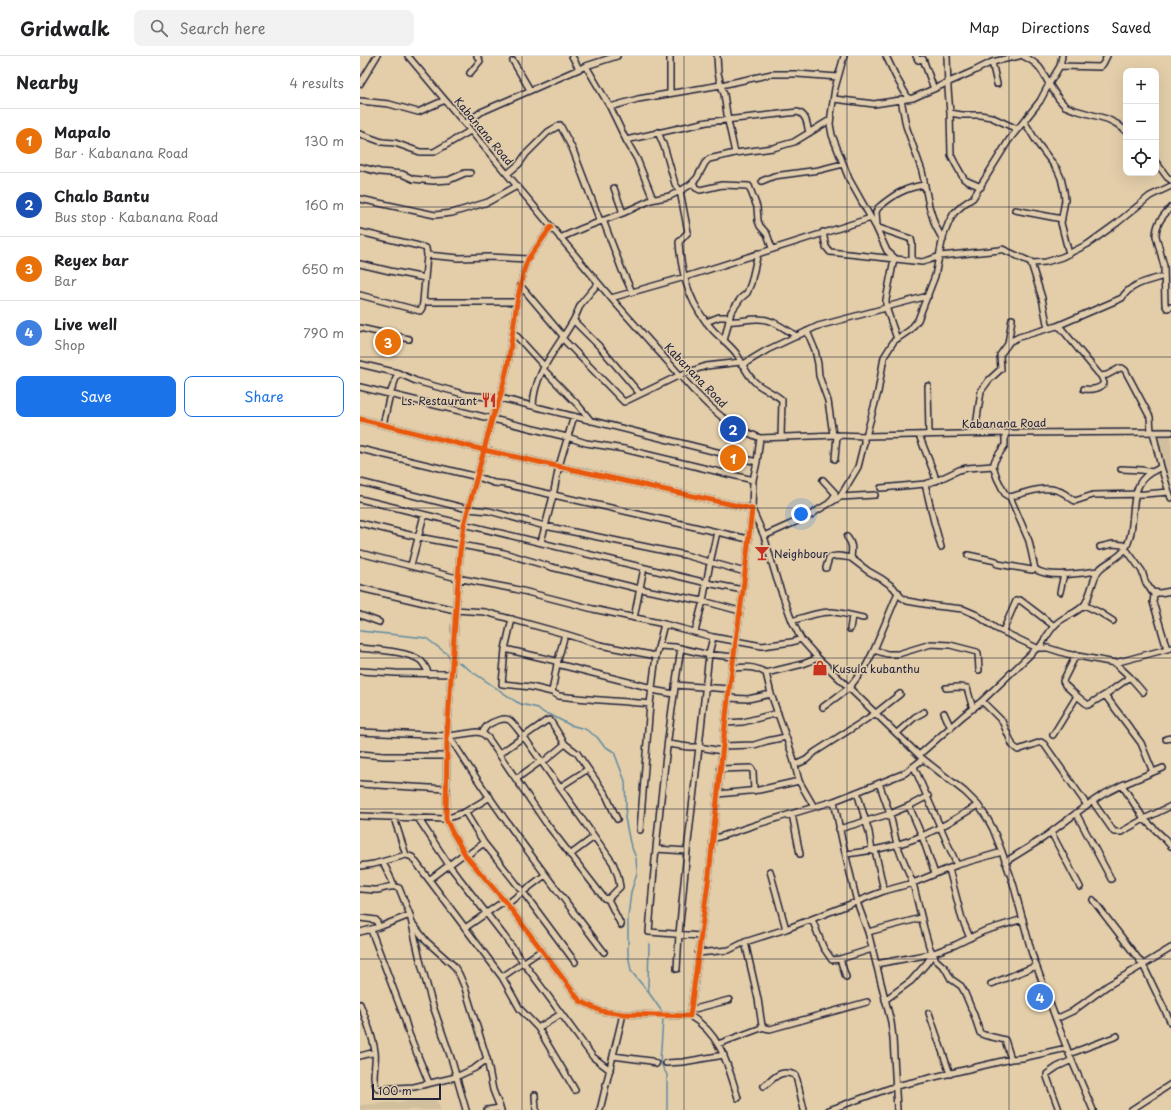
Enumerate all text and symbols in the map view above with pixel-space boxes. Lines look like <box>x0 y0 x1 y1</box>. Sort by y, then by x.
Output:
search box <box>134 10 414 46</box>
text: Gridwalk <box>20 14 110 42</box>
text: Search here <box>180 16 265 39</box>
icon: search <box>148 17 170 39</box>
text: Map <box>969 17 999 38</box>
text: Directions <box>1021 17 1089 38</box>
text: Saved <box>1111 17 1151 38</box>
map controls <box>1123 68 1159 176</box>
button: + <box>1123 68 1159 104</box>
text: Nearby <box>16 69 78 95</box>
text: 4 results <box>290 73 344 92</box>
street label: Kabanana Road <box>450 93 518 169</box>
button: − <box>1123 104 1159 140</box>
text: Mapalo <box>54 120 111 143</box>
text: 1 <box>26 131 32 150</box>
text: 130 m <box>305 131 344 150</box>
button: locate <box>1123 140 1159 176</box>
text: Bar · Kabanana Road <box>54 143 188 162</box>
text: Chalo Bantu <box>54 184 150 207</box>
text: 2 <box>24 195 34 214</box>
text: 160 m <box>305 195 344 214</box>
text: Bus stop · Kabanana Road <box>54 207 218 226</box>
text: Reyex bar <box>54 248 129 271</box>
text: 3 <box>25 259 33 278</box>
text: 650 m <box>302 259 344 278</box>
text: Bar <box>54 271 77 290</box>
text: Live well <box>54 312 117 335</box>
text: 4 <box>25 323 33 342</box>
text: 790 m <box>303 323 344 342</box>
pin: 3 <box>375 327 401 357</box>
text: Shop <box>54 335 85 354</box>
street label: Kabanana Road <box>661 339 731 411</box>
button: Save <box>16 376 176 417</box>
button: Share <box>184 376 344 417</box>
restaurant icon: Ls. Restaurant <box>480 391 498 409</box>
place label: Ls. Restaurant <box>401 392 477 409</box>
pin: 2 <box>720 414 746 444</box>
street label: Kabanana Road <box>962 414 1046 432</box>
pin: 1 <box>720 443 746 473</box>
your location <box>791 504 811 524</box>
bar icon: Neighbour <box>753 544 771 562</box>
place label: Neighbour <box>774 545 829 562</box>
shop icon: Kusula kubanthu <box>811 659 829 677</box>
place label: Kusula kubanthu <box>832 660 920 677</box>
pin: 4 <box>1027 982 1053 1012</box>
scale bar <box>372 1082 441 1101</box>
text: 100 m <box>378 1082 412 1099</box>

